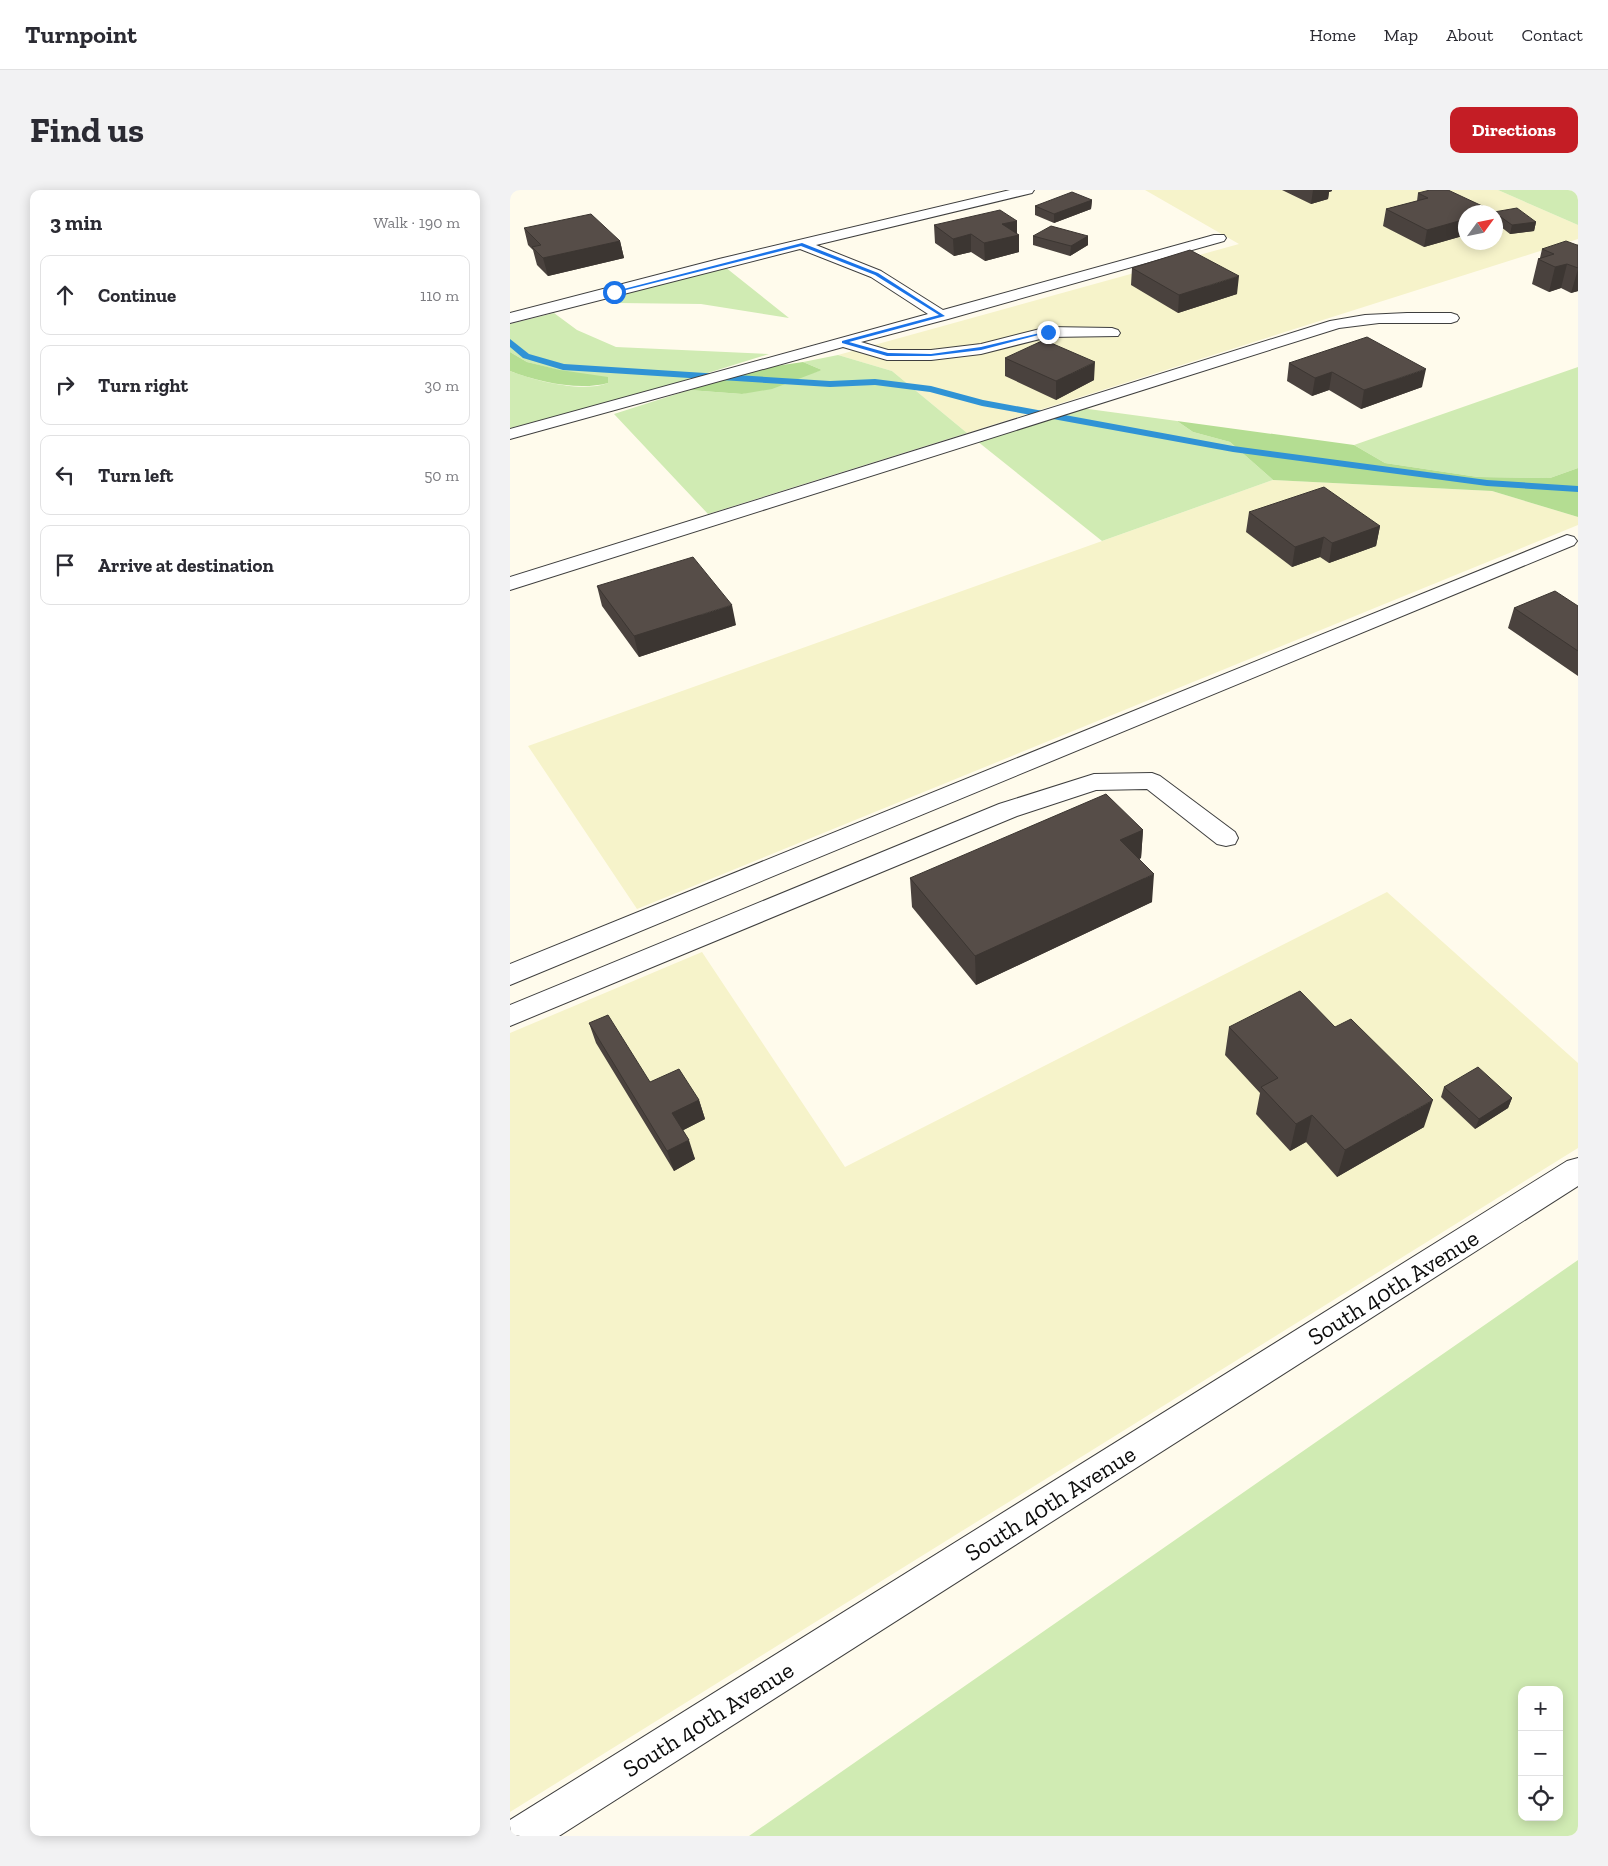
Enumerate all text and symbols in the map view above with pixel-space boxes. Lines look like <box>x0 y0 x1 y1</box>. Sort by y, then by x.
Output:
text: Turnpoint <box>25 20 137 49</box>
text: Home <box>1309 24 1356 46</box>
text: Map <box>1384 24 1418 46</box>
text: About <box>1446 24 1493 46</box>
text: Contact <box>1521 24 1583 46</box>
button: Directions <box>1450 107 1578 153</box>
text: Find us <box>30 109 144 151</box>
north arrow <box>1458 205 1503 250</box>
text: 3 min <box>50 210 102 235</box>
text: Walk · 190 m <box>373 213 460 232</box>
icon: ahead <box>51 281 79 309</box>
route start <box>603 281 626 304</box>
text: Continue <box>98 284 176 307</box>
text: 110 m <box>420 286 459 305</box>
route end <box>1037 321 1060 344</box>
icon: right <box>51 371 79 399</box>
text: Turn right <box>98 374 188 397</box>
text: 30 m <box>425 376 459 395</box>
icon: left <box>51 461 79 489</box>
text: Turn left <box>98 464 173 487</box>
text: 50 m <box>424 466 459 485</box>
icon: arrive <box>51 551 79 579</box>
text: Arrive at destination <box>98 554 274 577</box>
street label: South 40th Avenue <box>1302 1223 1484 1351</box>
street label: South 40th Avenue <box>959 1439 1141 1567</box>
street label: South 40th Avenue <box>617 1655 799 1783</box>
map controls <box>1518 1686 1563 1821</box>
button: + <box>1518 1686 1563 1731</box>
button: − <box>1518 1731 1563 1776</box>
button: locate <box>1518 1776 1563 1821</box>

